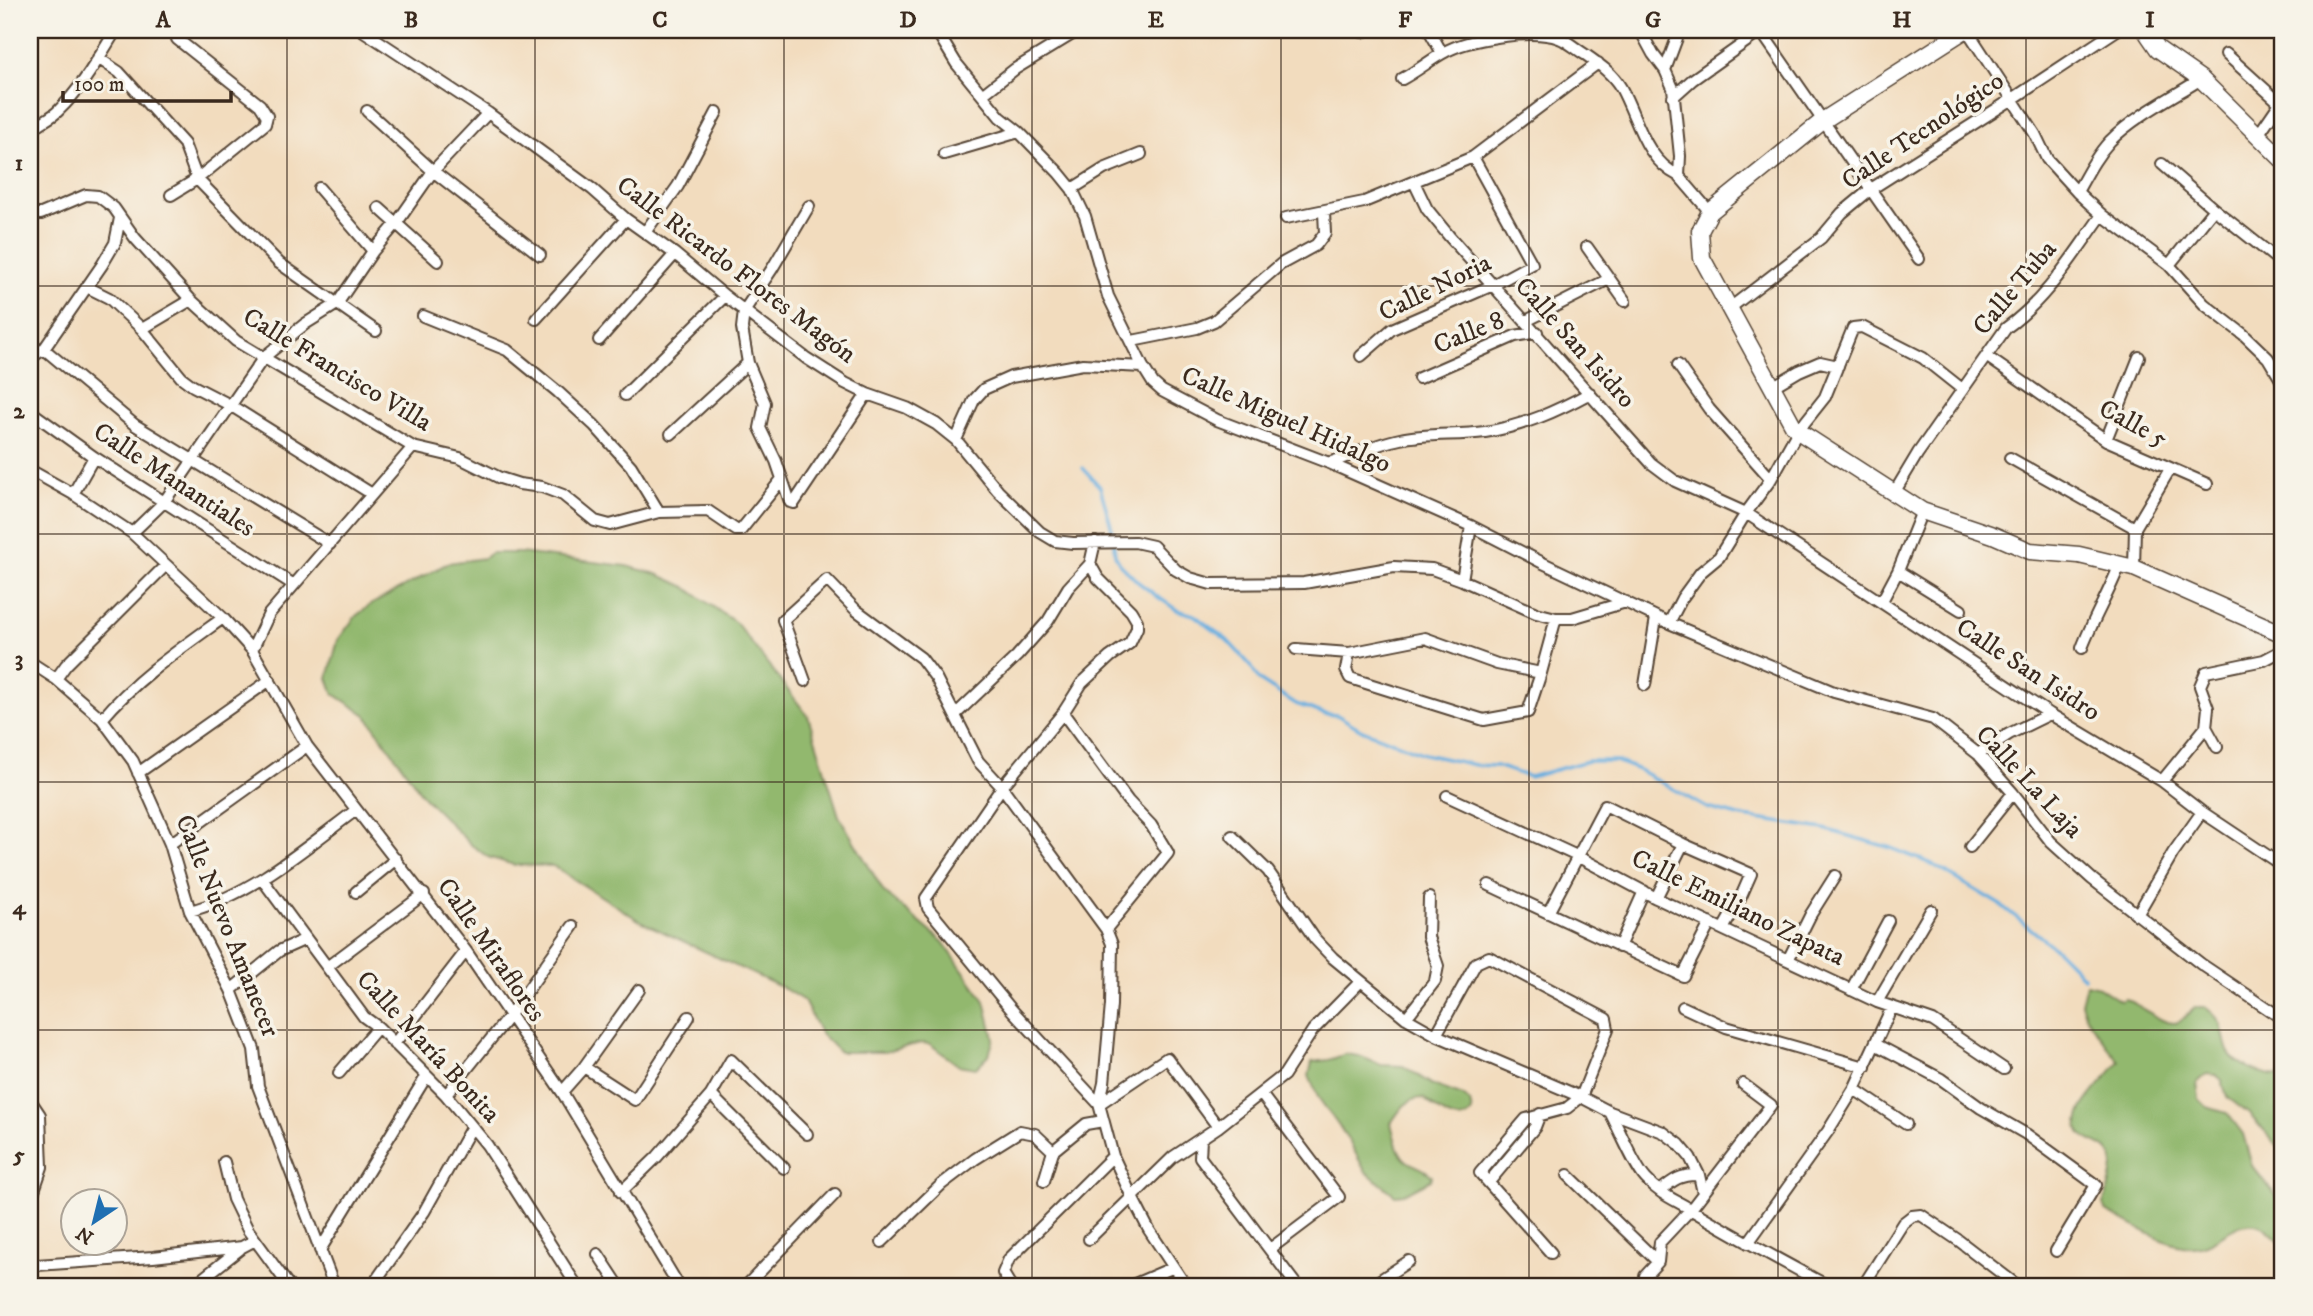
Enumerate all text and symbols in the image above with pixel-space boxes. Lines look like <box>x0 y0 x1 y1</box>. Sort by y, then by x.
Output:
text: A <box>155 6 172 35</box>
text: B <box>404 6 418 35</box>
text: C <box>652 6 668 35</box>
text: D <box>899 6 917 35</box>
text: E <box>1148 6 1164 35</box>
text: F <box>1398 6 1413 35</box>
text: G <box>1645 6 1661 35</box>
text: H <box>1892 6 1912 35</box>
text: I <box>2145 6 2155 35</box>
scale bar <box>63 60 231 104</box>
street label: Calle Tecnológico <box>1835 65 2011 197</box>
text: 100 m <box>74 72 125 98</box>
text: 1 <box>15 149 23 178</box>
street label: Calle Ricardo Flores Magón <box>610 169 863 371</box>
street label: Calle Tuba <box>1966 234 2064 342</box>
street label: Calle Noria <box>1373 247 1497 329</box>
street label: Calle San Isidro <box>1507 270 1643 416</box>
street label: Calle Francisco Villa <box>236 301 438 439</box>
street label: Calle 8 <box>1429 304 1509 362</box>
street label: Calle Miguel Hidalgo <box>1176 359 1396 481</box>
street label: Calle 5 <box>2093 392 2173 456</box>
text: 2 <box>13 397 25 426</box>
street label: Calle Manantiales <box>87 415 261 545</box>
street label: Calle San Isidro <box>1950 611 2106 729</box>
text: 3 <box>15 645 23 674</box>
street label: Calle La Laja <box>1968 719 2090 845</box>
street label: Calle Nuevo Amanecer <box>167 810 287 1042</box>
street label: Calle Emiliano Zapata <box>1626 842 1850 974</box>
street label: Calle Miraflores <box>429 872 553 1028</box>
text: 4 <box>12 893 27 922</box>
street label: Calle María Bonita <box>349 964 507 1130</box>
text: 5 <box>12 1141 25 1170</box>
north arrow <box>60 1186 130 1256</box>
text: N <box>72 1221 98 1249</box>

